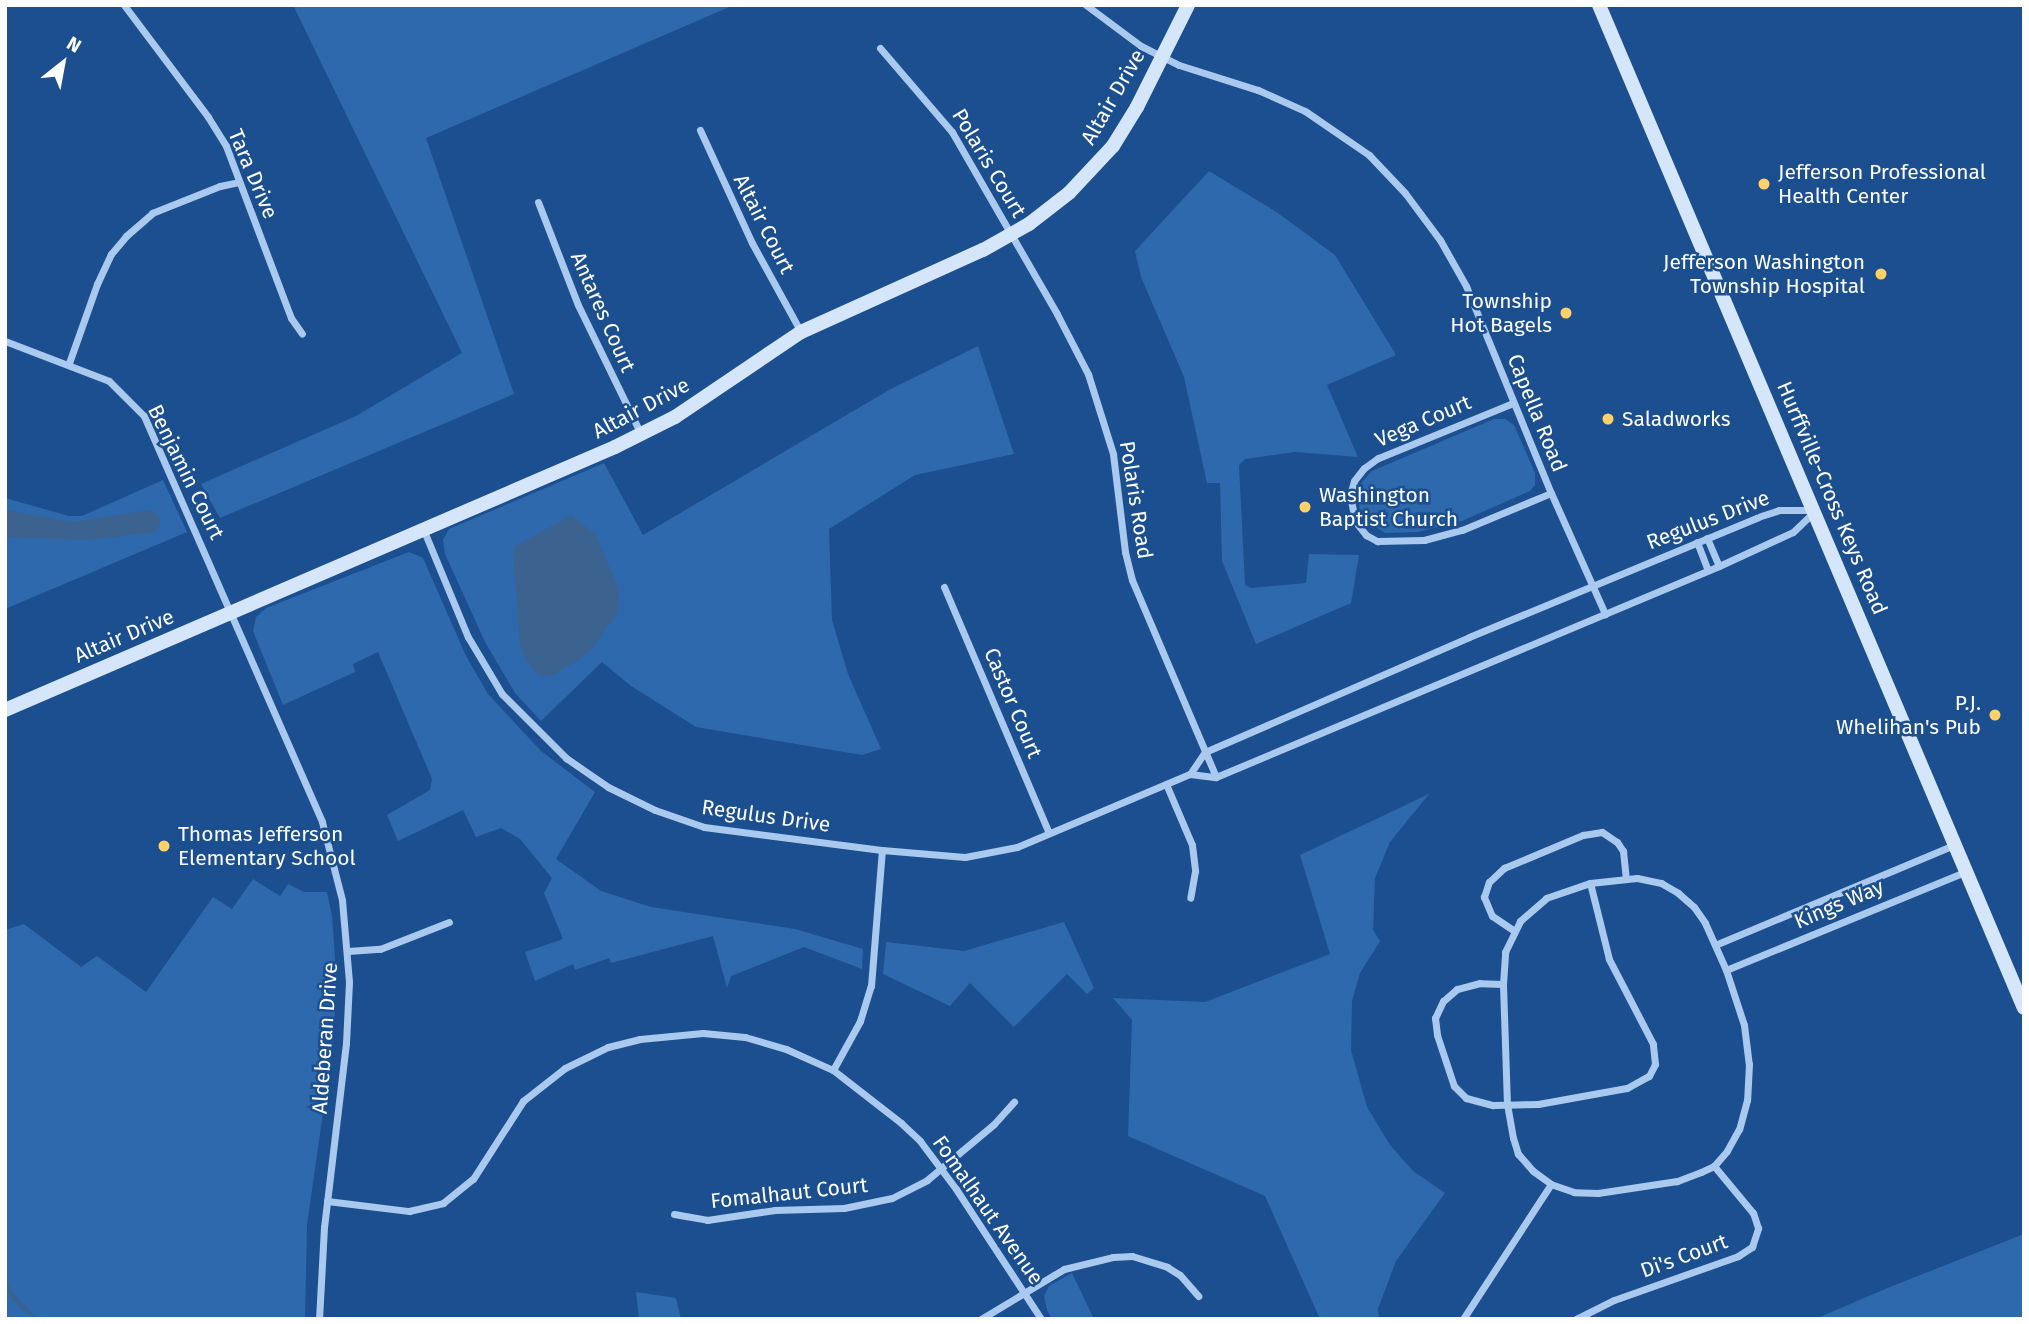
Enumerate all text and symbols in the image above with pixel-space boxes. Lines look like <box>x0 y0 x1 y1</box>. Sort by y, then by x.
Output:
north arrow <box>28 28 98 98</box>
text: N <box>63 31 85 58</box>
street label: Altair Drive <box>1076 45 1150 149</box>
street label: Polaris Court <box>947 104 1031 222</box>
street label: Tara Drive <box>223 125 283 223</box>
place label: Jefferson Professional Health Center <box>1778 159 1986 209</box>
street label: Altair Court <box>728 170 800 278</box>
marker: Jefferson Professional Health Center <box>1756 176 1772 192</box>
street label: Antares Court <box>565 248 641 376</box>
place label: Jefferson Washington Township Hospital <box>1663 249 1865 299</box>
marker: Jefferson Washington Township Hospital <box>1871 264 1891 284</box>
place label: Township Hot Bagels <box>1450 288 1552 338</box>
marker: Township Hot Bagels <box>1558 305 1574 321</box>
street label: Capella Road <box>1502 351 1572 475</box>
street label: Altair Drive <box>588 372 694 444</box>
street label: Hurffville-Cross Keys Road <box>1771 378 1893 618</box>
street label: Vega Court <box>1371 390 1475 452</box>
street label: Benjamin Court <box>142 400 230 544</box>
place label: Saladworks <box>1622 406 1731 432</box>
marker: Saladworks <box>1600 411 1616 427</box>
street label: Polaris Road <box>1114 439 1158 561</box>
place label: Washington Baptist Church <box>1319 482 1458 532</box>
street label: Regulus Drive <box>1643 485 1773 555</box>
marker: Washington Baptist Church <box>1297 499 1313 515</box>
street label: Altair Drive <box>70 604 178 668</box>
street label: Castor Court <box>978 644 1048 762</box>
place label: P.J. Whelihan's Pub <box>1836 690 1981 740</box>
marker: P.J. Whelihan's Pub <box>1987 707 2003 723</box>
street label: Regulus Drive <box>700 794 832 838</box>
place label: Thomas Jefferson Elementary School <box>178 821 356 871</box>
marker: Thomas Jefferson Elementary School <box>156 838 172 854</box>
street label: Kings Way <box>1790 874 1888 934</box>
street label: Aldeberan Drive <box>307 961 343 1115</box>
street label: Fomalhaut Avenue <box>927 1131 1049 1289</box>
street label: Fomalhaut Court <box>709 1172 869 1214</box>
street label: Di's Court <box>1637 1229 1731 1283</box>

